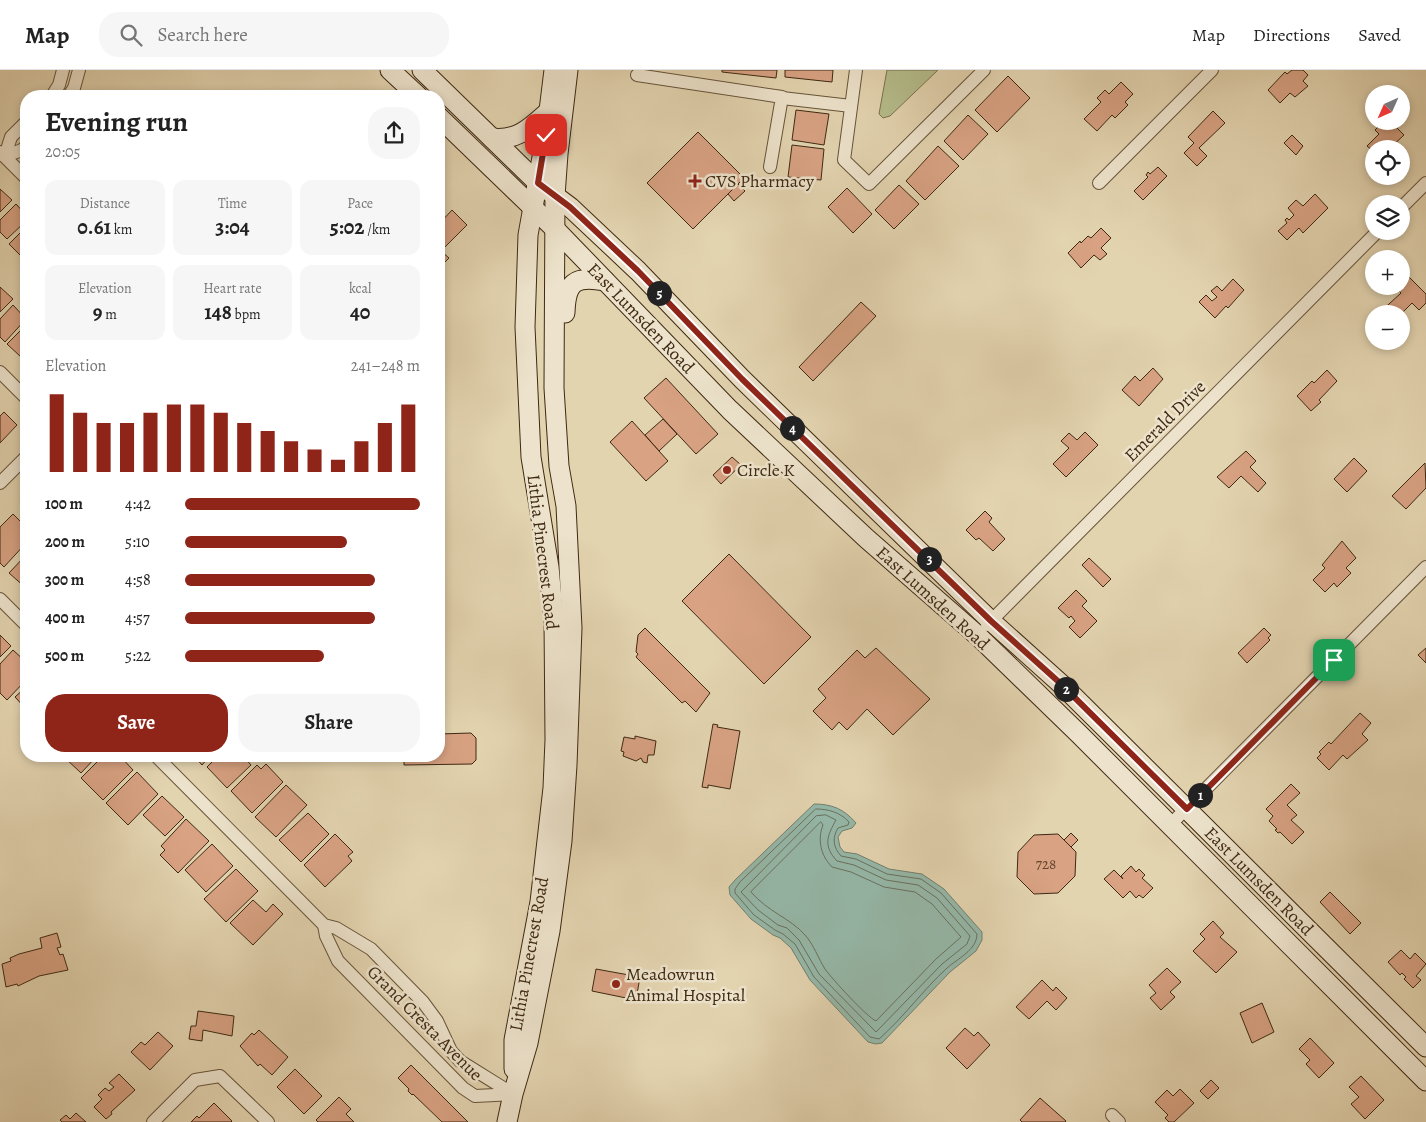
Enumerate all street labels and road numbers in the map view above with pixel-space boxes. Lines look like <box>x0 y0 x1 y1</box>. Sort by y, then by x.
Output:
street label: East Lumsden Road <box>582 257 700 379</box>
street label: Emerald Drive <box>1119 375 1211 467</box>
street label: Lithia Pinecrest Road <box>522 473 564 631</box>
street label: East Lumsden Road <box>871 541 995 656</box>
street label: East Lumsden Road <box>1199 821 1319 941</box>
street label: Lithia Pinecrest Road <box>504 875 554 1033</box>
street label: Grand Cresta Avenue <box>362 960 488 1086</box>

